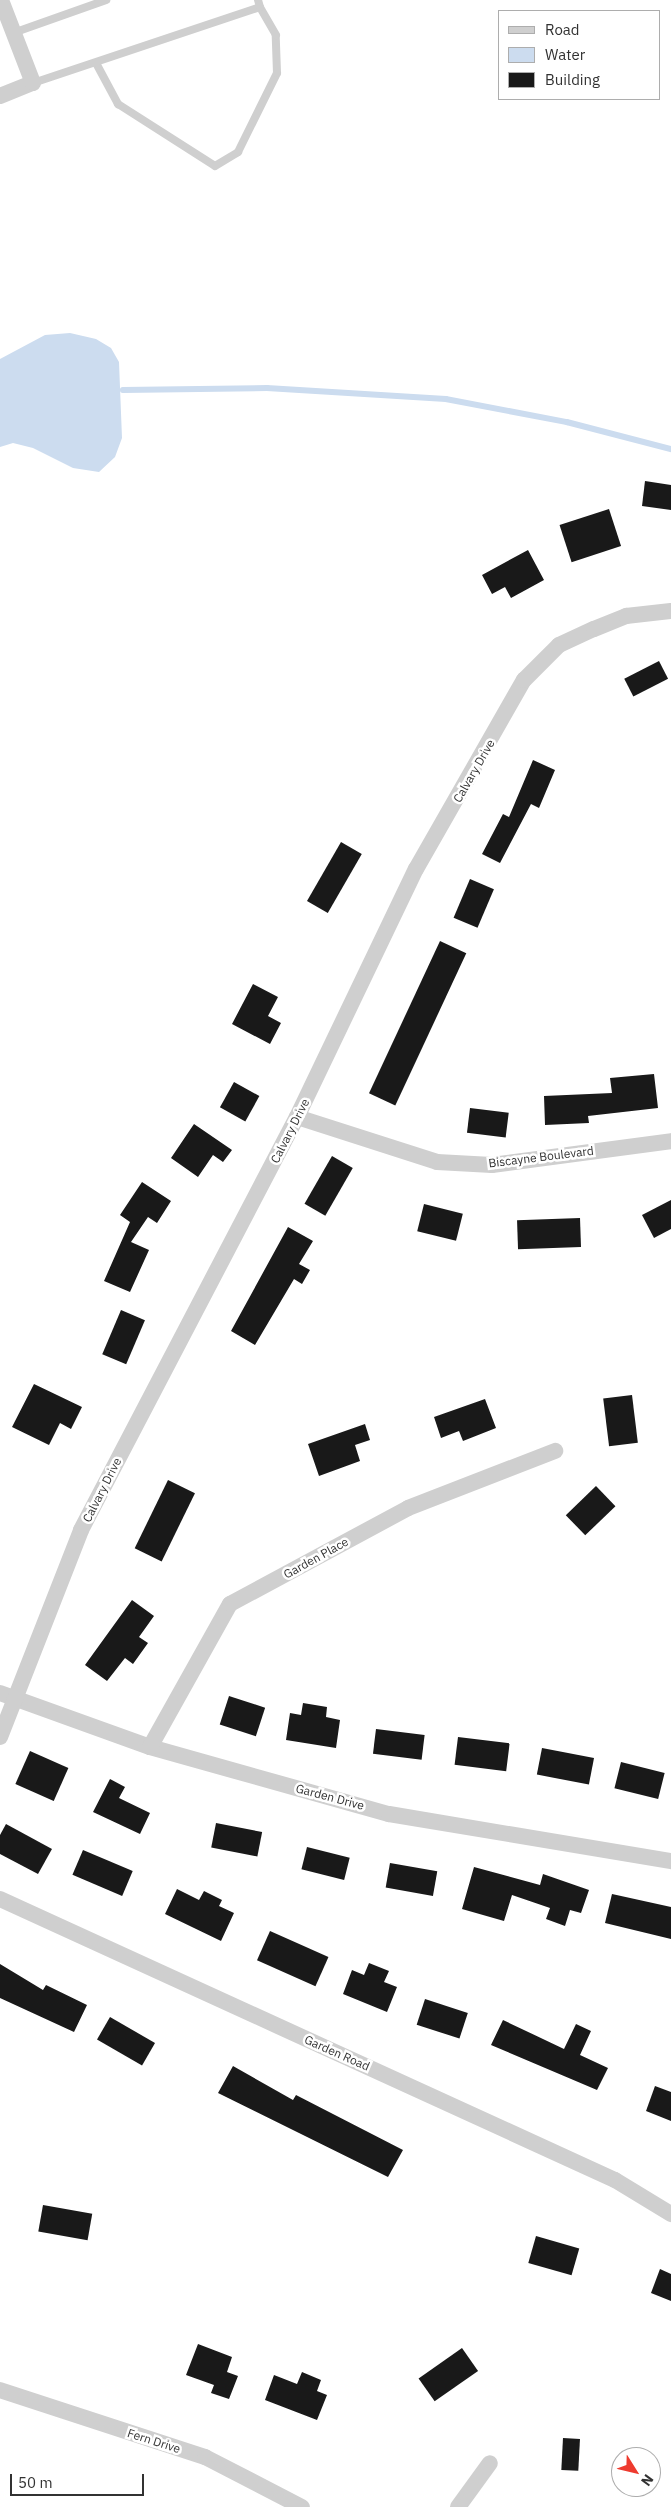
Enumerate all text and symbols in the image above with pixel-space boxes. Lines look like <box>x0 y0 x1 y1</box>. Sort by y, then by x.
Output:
legend <box>498 10 661 100</box>
text: Road <box>545 20 580 39</box>
text: Water <box>545 45 585 64</box>
text: Building <box>545 70 600 89</box>
street label: Calvary Drive <box>450 737 498 805</box>
street label: Calvary Drive <box>268 1096 312 1166</box>
street label: Biscayne Boulevard <box>488 1143 594 1171</box>
street label: Calvary Drive <box>80 1455 124 1525</box>
street label: Garden Place <box>281 1534 351 1582</box>
street label: Garden Drive <box>294 1781 366 1813</box>
street label: Garden Road <box>302 2032 372 2074</box>
street label: Fern Drive <box>126 2426 182 2456</box>
north arrow <box>611 2447 661 2497</box>
scale bar <box>12 2464 146 2496</box>
text: N <box>637 2471 658 2490</box>
text: 50 m <box>18 2473 53 2492</box>

